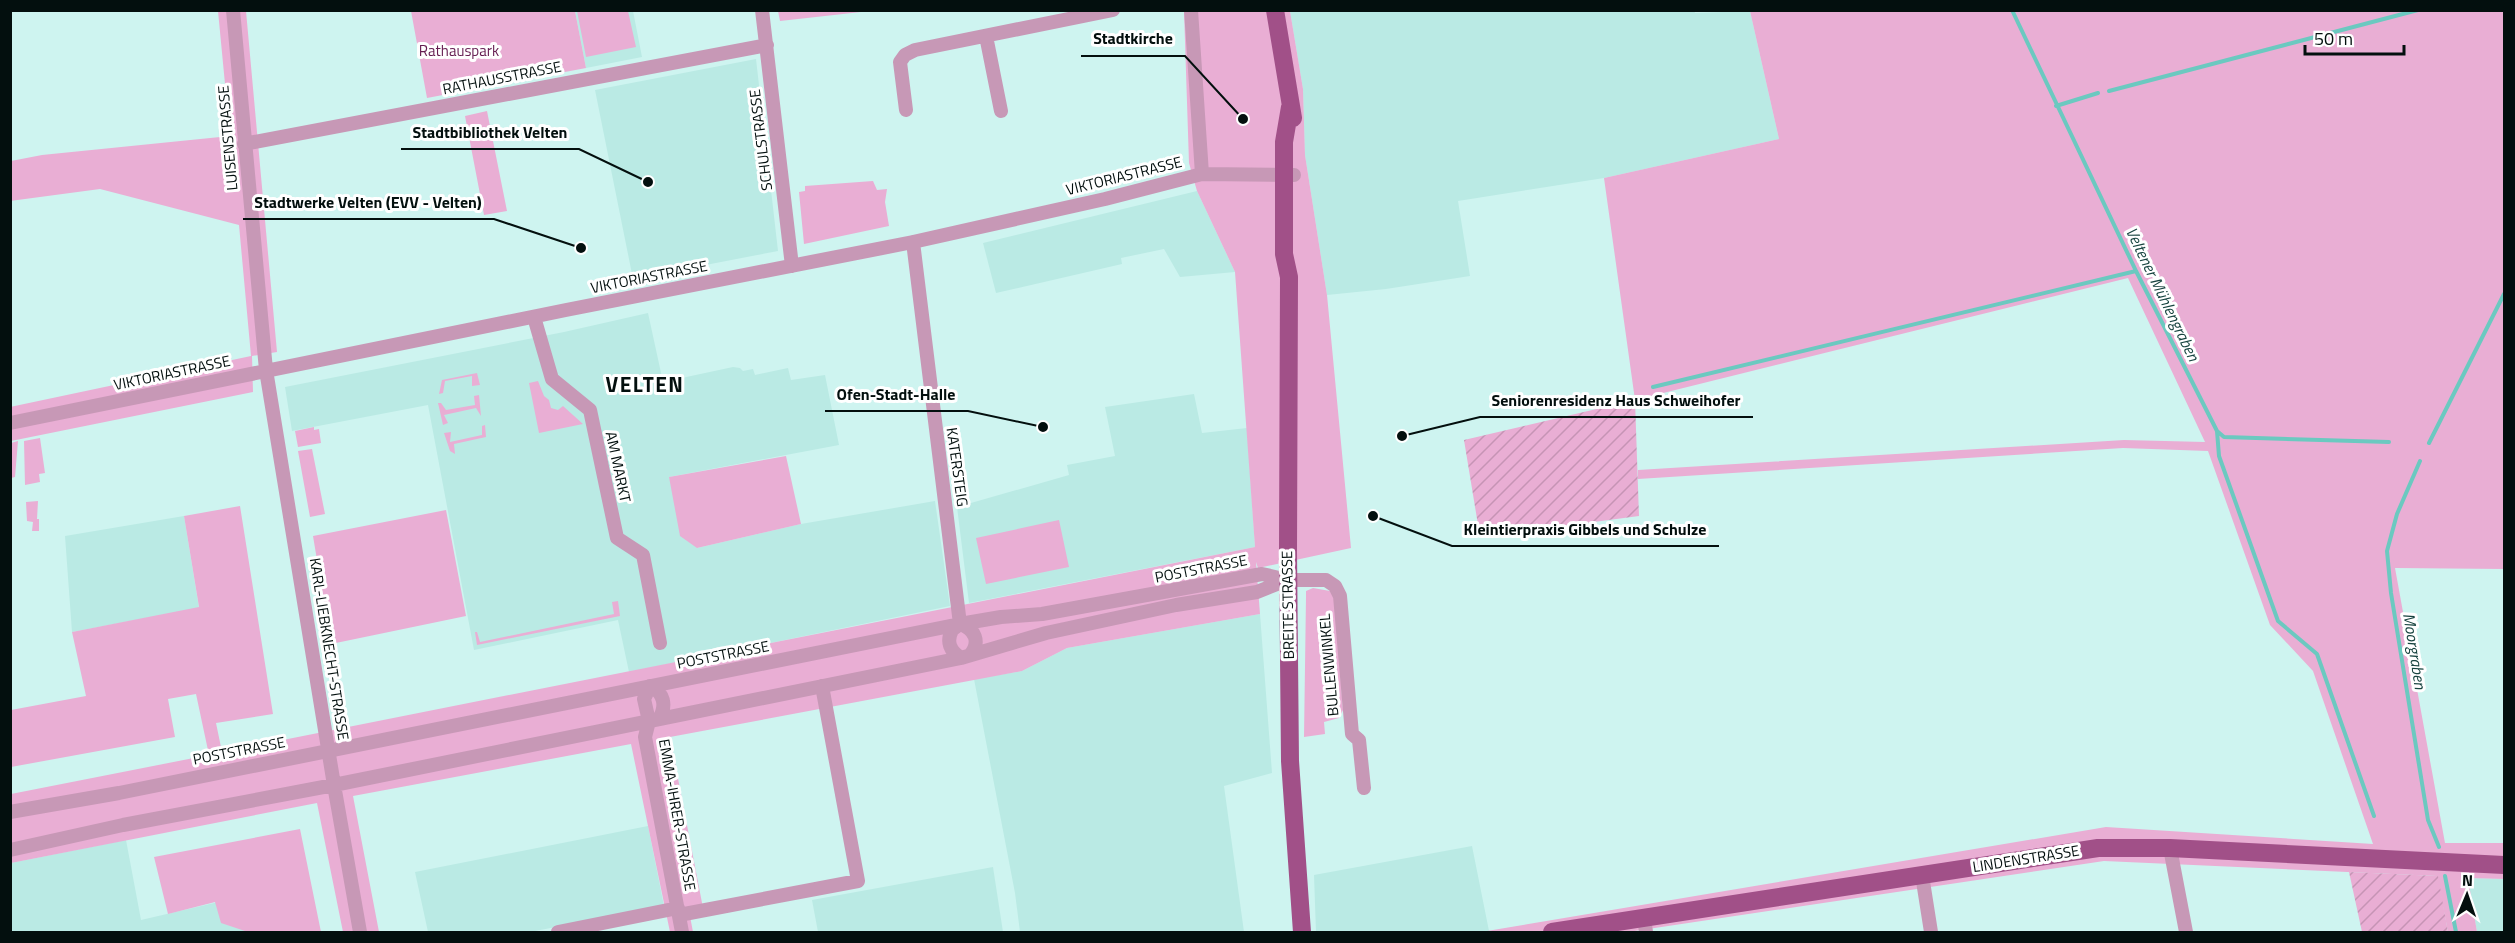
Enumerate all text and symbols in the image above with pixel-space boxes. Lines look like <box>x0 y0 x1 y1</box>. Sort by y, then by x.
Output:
scale bar <box>2305 18 2404 56</box>
callout: Stadtkirche <box>1081 22 1185 56</box>
text: 50 m <box>2314 25 2353 52</box>
text: Stadtkirche <box>1093 26 1173 50</box>
park label: Rathauspark <box>419 39 499 62</box>
street label: RATHAUSSTRASSE <box>441 55 563 100</box>
street label: LUISENSTRASSE <box>211 85 244 192</box>
street label: SCHULSTRASSE <box>743 88 778 192</box>
callout: Stadtbibliothek Velten <box>401 115 579 149</box>
text: Stadtbibliothek Velten <box>413 120 567 144</box>
street label: VIKTORIASTRASSE <box>1063 150 1184 201</box>
callout: Stadtwerke Velten (EVV - Velten) <box>243 185 494 219</box>
text: Stadtwerke Velten (EVV - Velten) <box>254 190 482 214</box>
water label: Veltener Mühlengraben <box>2120 223 2206 366</box>
street label: VIKTORIASTRASSE <box>588 254 709 299</box>
street label: VIKTORIASTRASSE <box>111 349 232 396</box>
district label: VELTEN <box>606 368 684 400</box>
callout: Ofen-Stadt-Halle <box>825 377 968 411</box>
text: Ofen-Stadt-Halle <box>837 382 955 406</box>
callout: Seniorenresidenz Haus Schweihofer <box>1480 383 1753 417</box>
text: Seniorenresidenz Haus Schweihofer <box>1492 388 1741 412</box>
street label: KATERSTEIG <box>941 426 974 508</box>
street label: AM MARKT <box>600 429 637 505</box>
callout: Kleintierpraxis Gibbels und Schulze <box>1452 512 1719 546</box>
text: Kleintierpraxis Gibbels und Schulze <box>1464 517 1706 541</box>
street label: POSTSTRASSE <box>1153 548 1249 589</box>
street label: BREITE STRASSE <box>1275 551 1300 659</box>
street label: KARL-LIEBKNECHT-STRASSE <box>304 556 355 742</box>
water label: Moorgraben <box>2397 611 2433 692</box>
street label: BULLENWINKEL <box>1313 613 1344 717</box>
street label: POSTSTRASSE <box>675 634 771 675</box>
street label: POSTSTRASSE <box>191 730 287 771</box>
street label: EMMA-IHRER-STRASSE <box>653 737 702 893</box>
street label: LINDENSTRASSE <box>1971 839 2081 878</box>
north arrow <box>2437 865 2497 925</box>
text: N <box>2462 868 2473 892</box>

